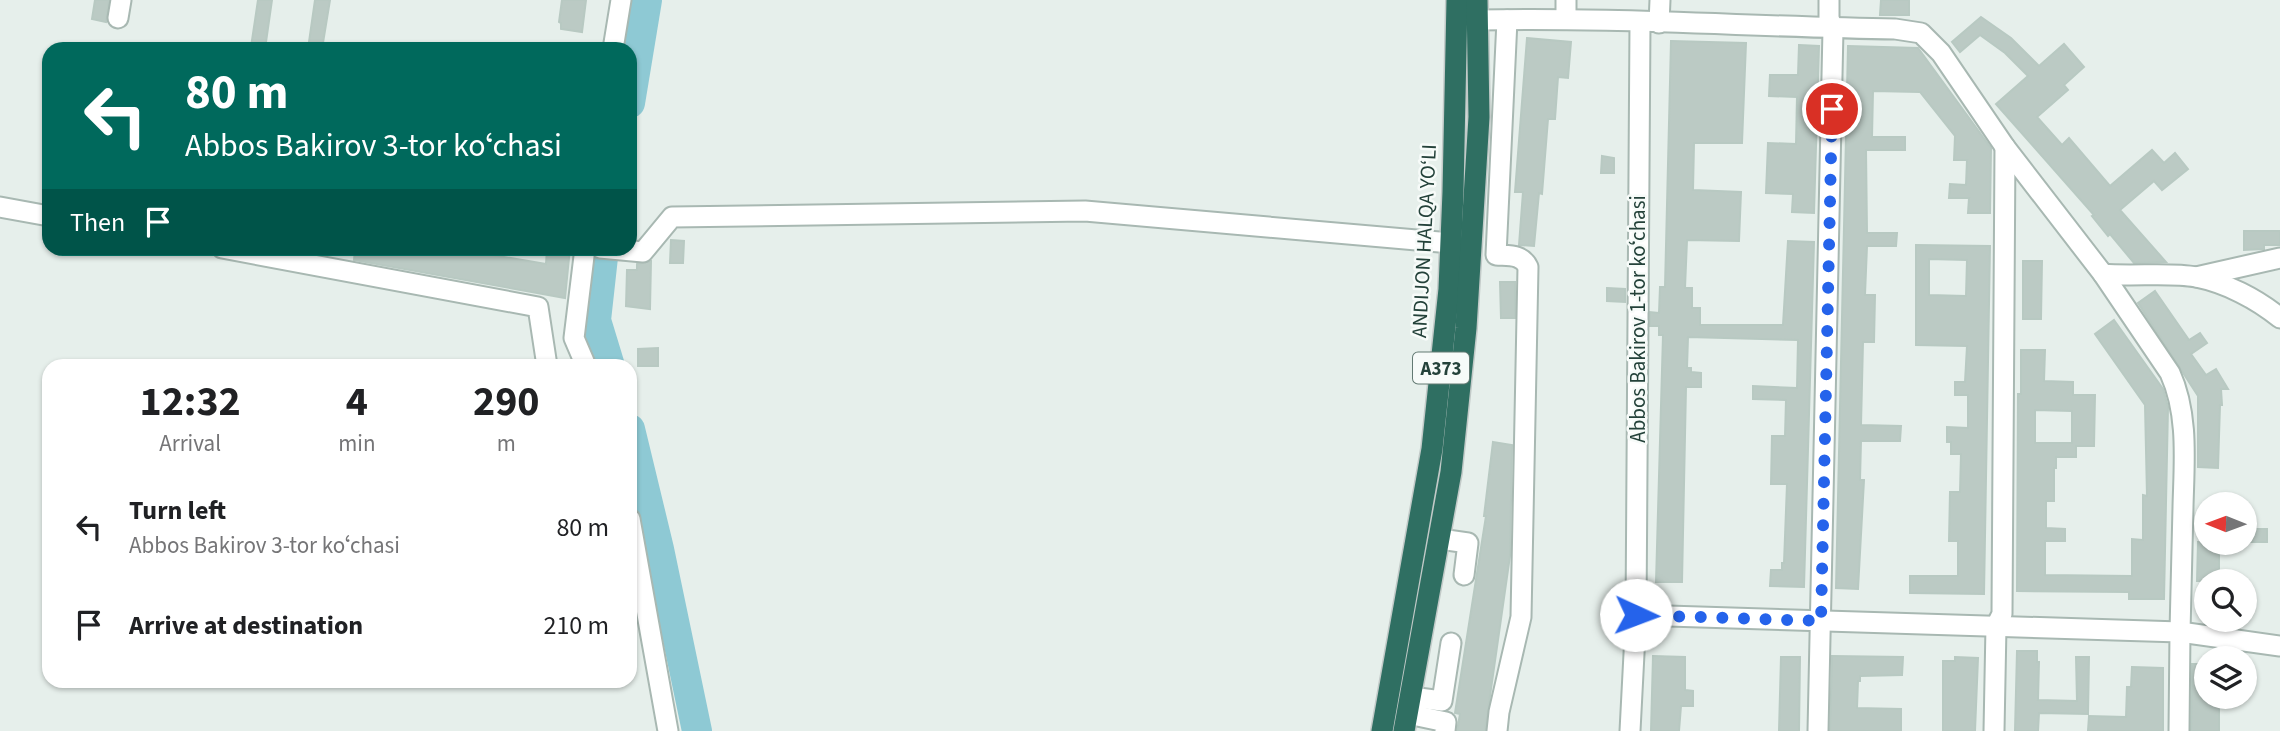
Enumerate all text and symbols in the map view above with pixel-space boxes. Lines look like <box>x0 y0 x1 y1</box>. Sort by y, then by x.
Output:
text: 80 m <box>185 58 289 128</box>
icon: left <box>70 70 161 161</box>
pin <box>1802 79 1862 139</box>
icon: arrive <box>1813 90 1851 128</box>
text: Abbos Bakirov 3-tor koʻchasi <box>185 123 562 169</box>
street label: ANDIJON HALQA YO‘LI <box>1404 143 1444 339</box>
street label: Abbos Bakirov 1-tor koʻchasi <box>1623 195 1653 443</box>
icon: arrive <box>139 203 177 241</box>
text: Then <box>70 204 125 241</box>
road number: A373 <box>1413 352 1469 384</box>
text: 12:32 <box>139 372 241 432</box>
text: 4 <box>346 372 368 432</box>
text: 290 <box>473 372 540 432</box>
text: Arrival <box>159 427 221 460</box>
text: min <box>338 427 376 460</box>
text: m <box>497 427 516 460</box>
text: Turn left <box>129 492 226 529</box>
north arrow <box>2194 492 2258 555</box>
map controls <box>2194 492 2257 709</box>
icon: left <box>70 508 108 546</box>
text: 80 m <box>556 509 609 546</box>
text: Abbos Bakirov 3-tor koʻchasi <box>129 529 400 562</box>
button: search <box>2194 569 2257 632</box>
position arrow <box>1599 578 1673 652</box>
icon: arrive <box>70 606 108 644</box>
text: Arrive at destination <box>129 607 363 644</box>
text: 210 m <box>543 607 609 644</box>
button: layers <box>2194 646 2257 709</box>

